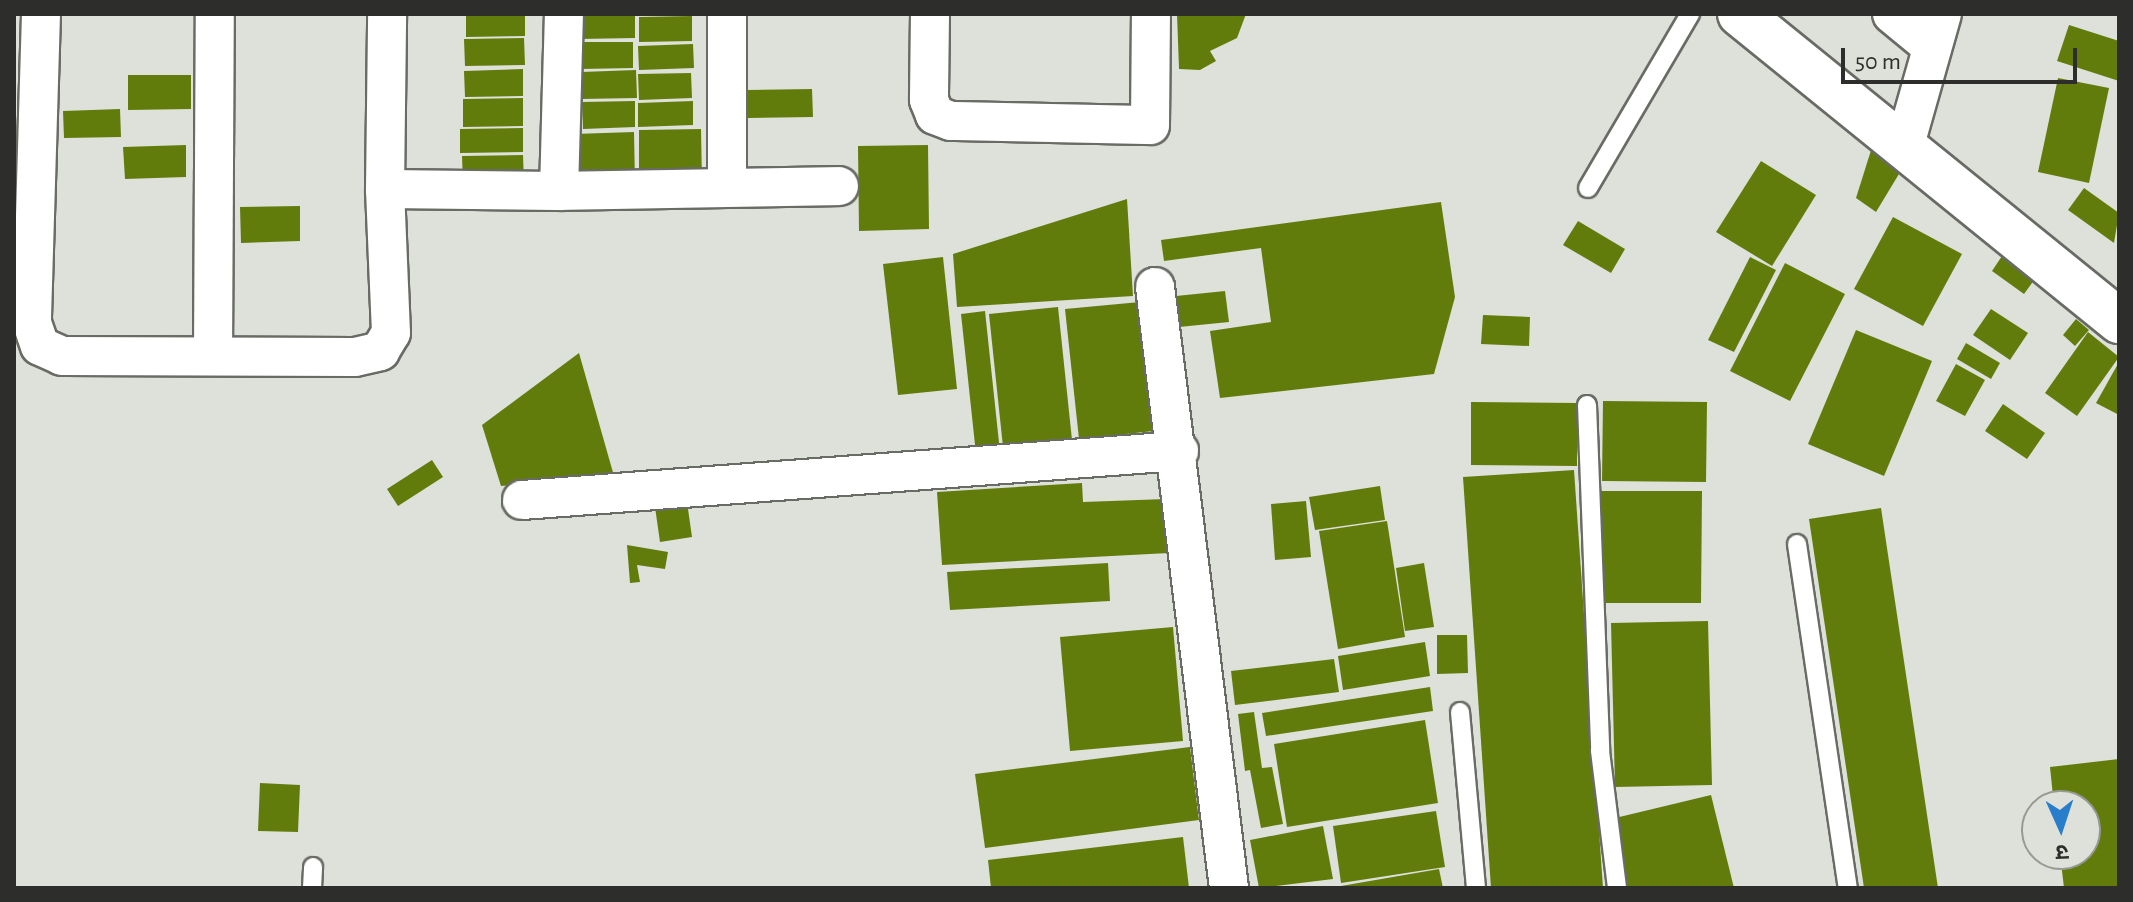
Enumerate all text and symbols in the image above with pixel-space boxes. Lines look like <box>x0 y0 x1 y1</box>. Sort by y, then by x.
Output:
scale bar <box>1845 32 2081 82</box>
text: 50 m <box>1855 50 1901 74</box>
north arrow <box>2021 790 2101 870</box>
text: उ <box>2055 841 2069 863</box>

